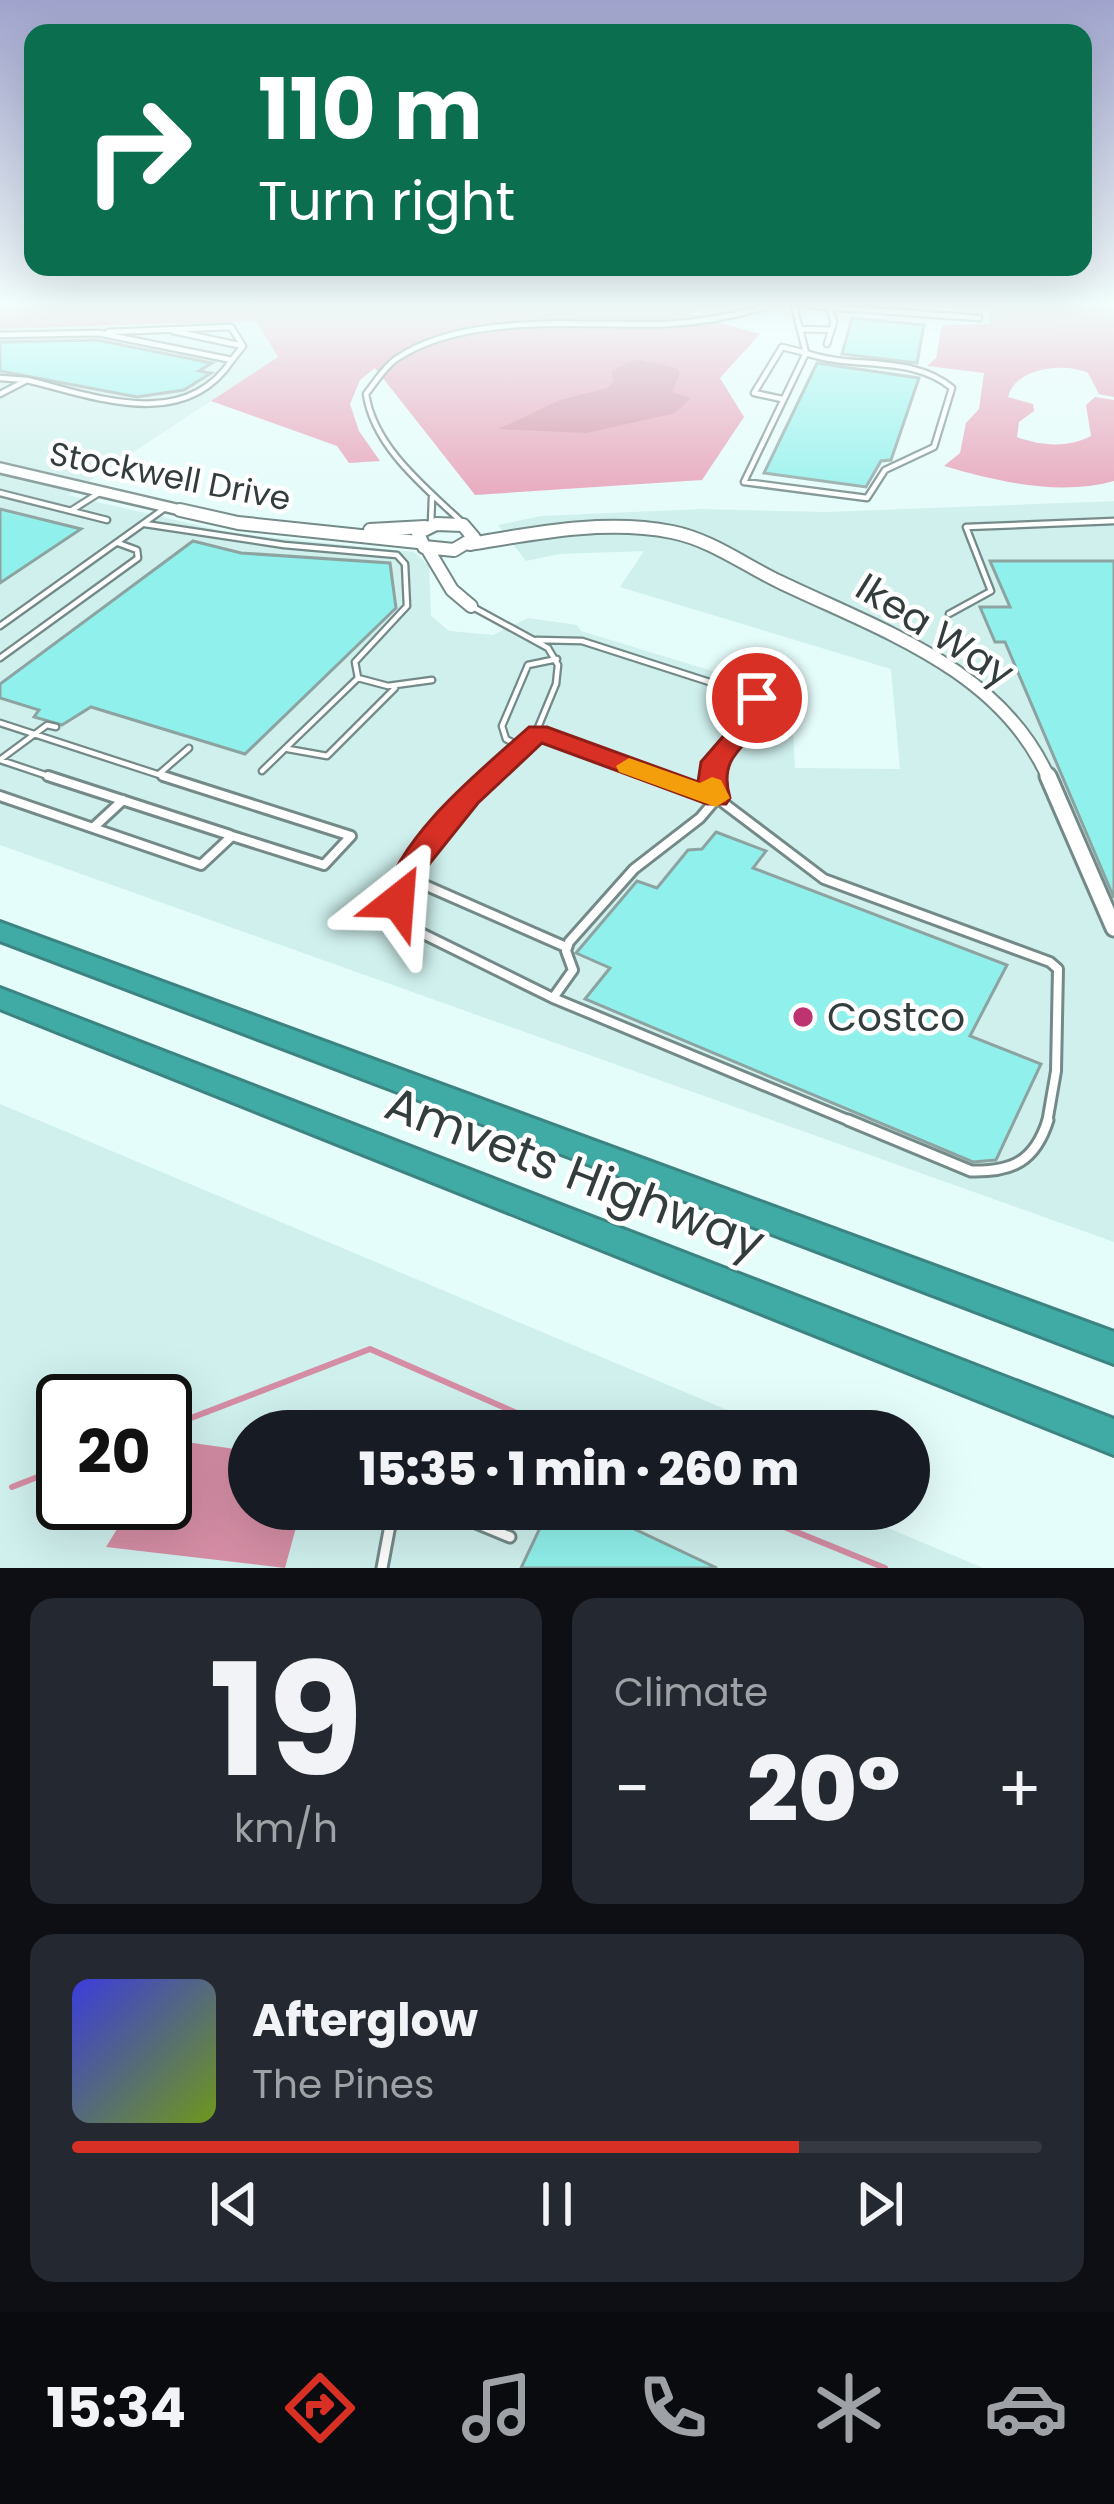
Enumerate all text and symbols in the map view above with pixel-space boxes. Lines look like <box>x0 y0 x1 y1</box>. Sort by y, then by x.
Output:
text: 110 m <box>258 51 483 168</box>
icon: right <box>60 72 216 228</box>
text: Turn right <box>258 163 515 239</box>
street label: Stockwell Drive <box>45 430 295 522</box>
street label: Ikea Way <box>845 560 1025 700</box>
pin <box>706 647 808 749</box>
icon: arrive <box>724 665 790 731</box>
position arrow <box>335 838 461 964</box>
place label: Costco <box>827 990 965 1045</box>
marker: Costco <box>790 1004 816 1030</box>
street label: Amvets Highway <box>376 1070 774 1276</box>
speed limit sign: 20 <box>36 1374 192 1530</box>
text: 15:35 · 1 min · 260 m <box>359 1438 799 1501</box>
text: 19 <box>209 1611 363 1830</box>
text: Climate <box>614 1665 768 1720</box>
text: 20° <box>747 1726 900 1853</box>
text: − <box>614 1743 650 1835</box>
text: + <box>997 1743 1042 1835</box>
text: km/h <box>234 1801 338 1856</box>
text: Afterglow <box>252 1989 478 2052</box>
text: The Pines <box>252 2057 434 2112</box>
icon: previous <box>201 2171 267 2237</box>
icon: pause <box>524 2171 590 2237</box>
icon: next <box>847 2171 913 2237</box>
icon: directions <box>278 2366 362 2450</box>
icon: music <box>455 2366 539 2450</box>
icon: phone <box>631 2366 715 2450</box>
icon: climate <box>807 2366 891 2450</box>
icon: car <box>984 2366 1068 2450</box>
text: 15:34 <box>46 2370 186 2446</box>

